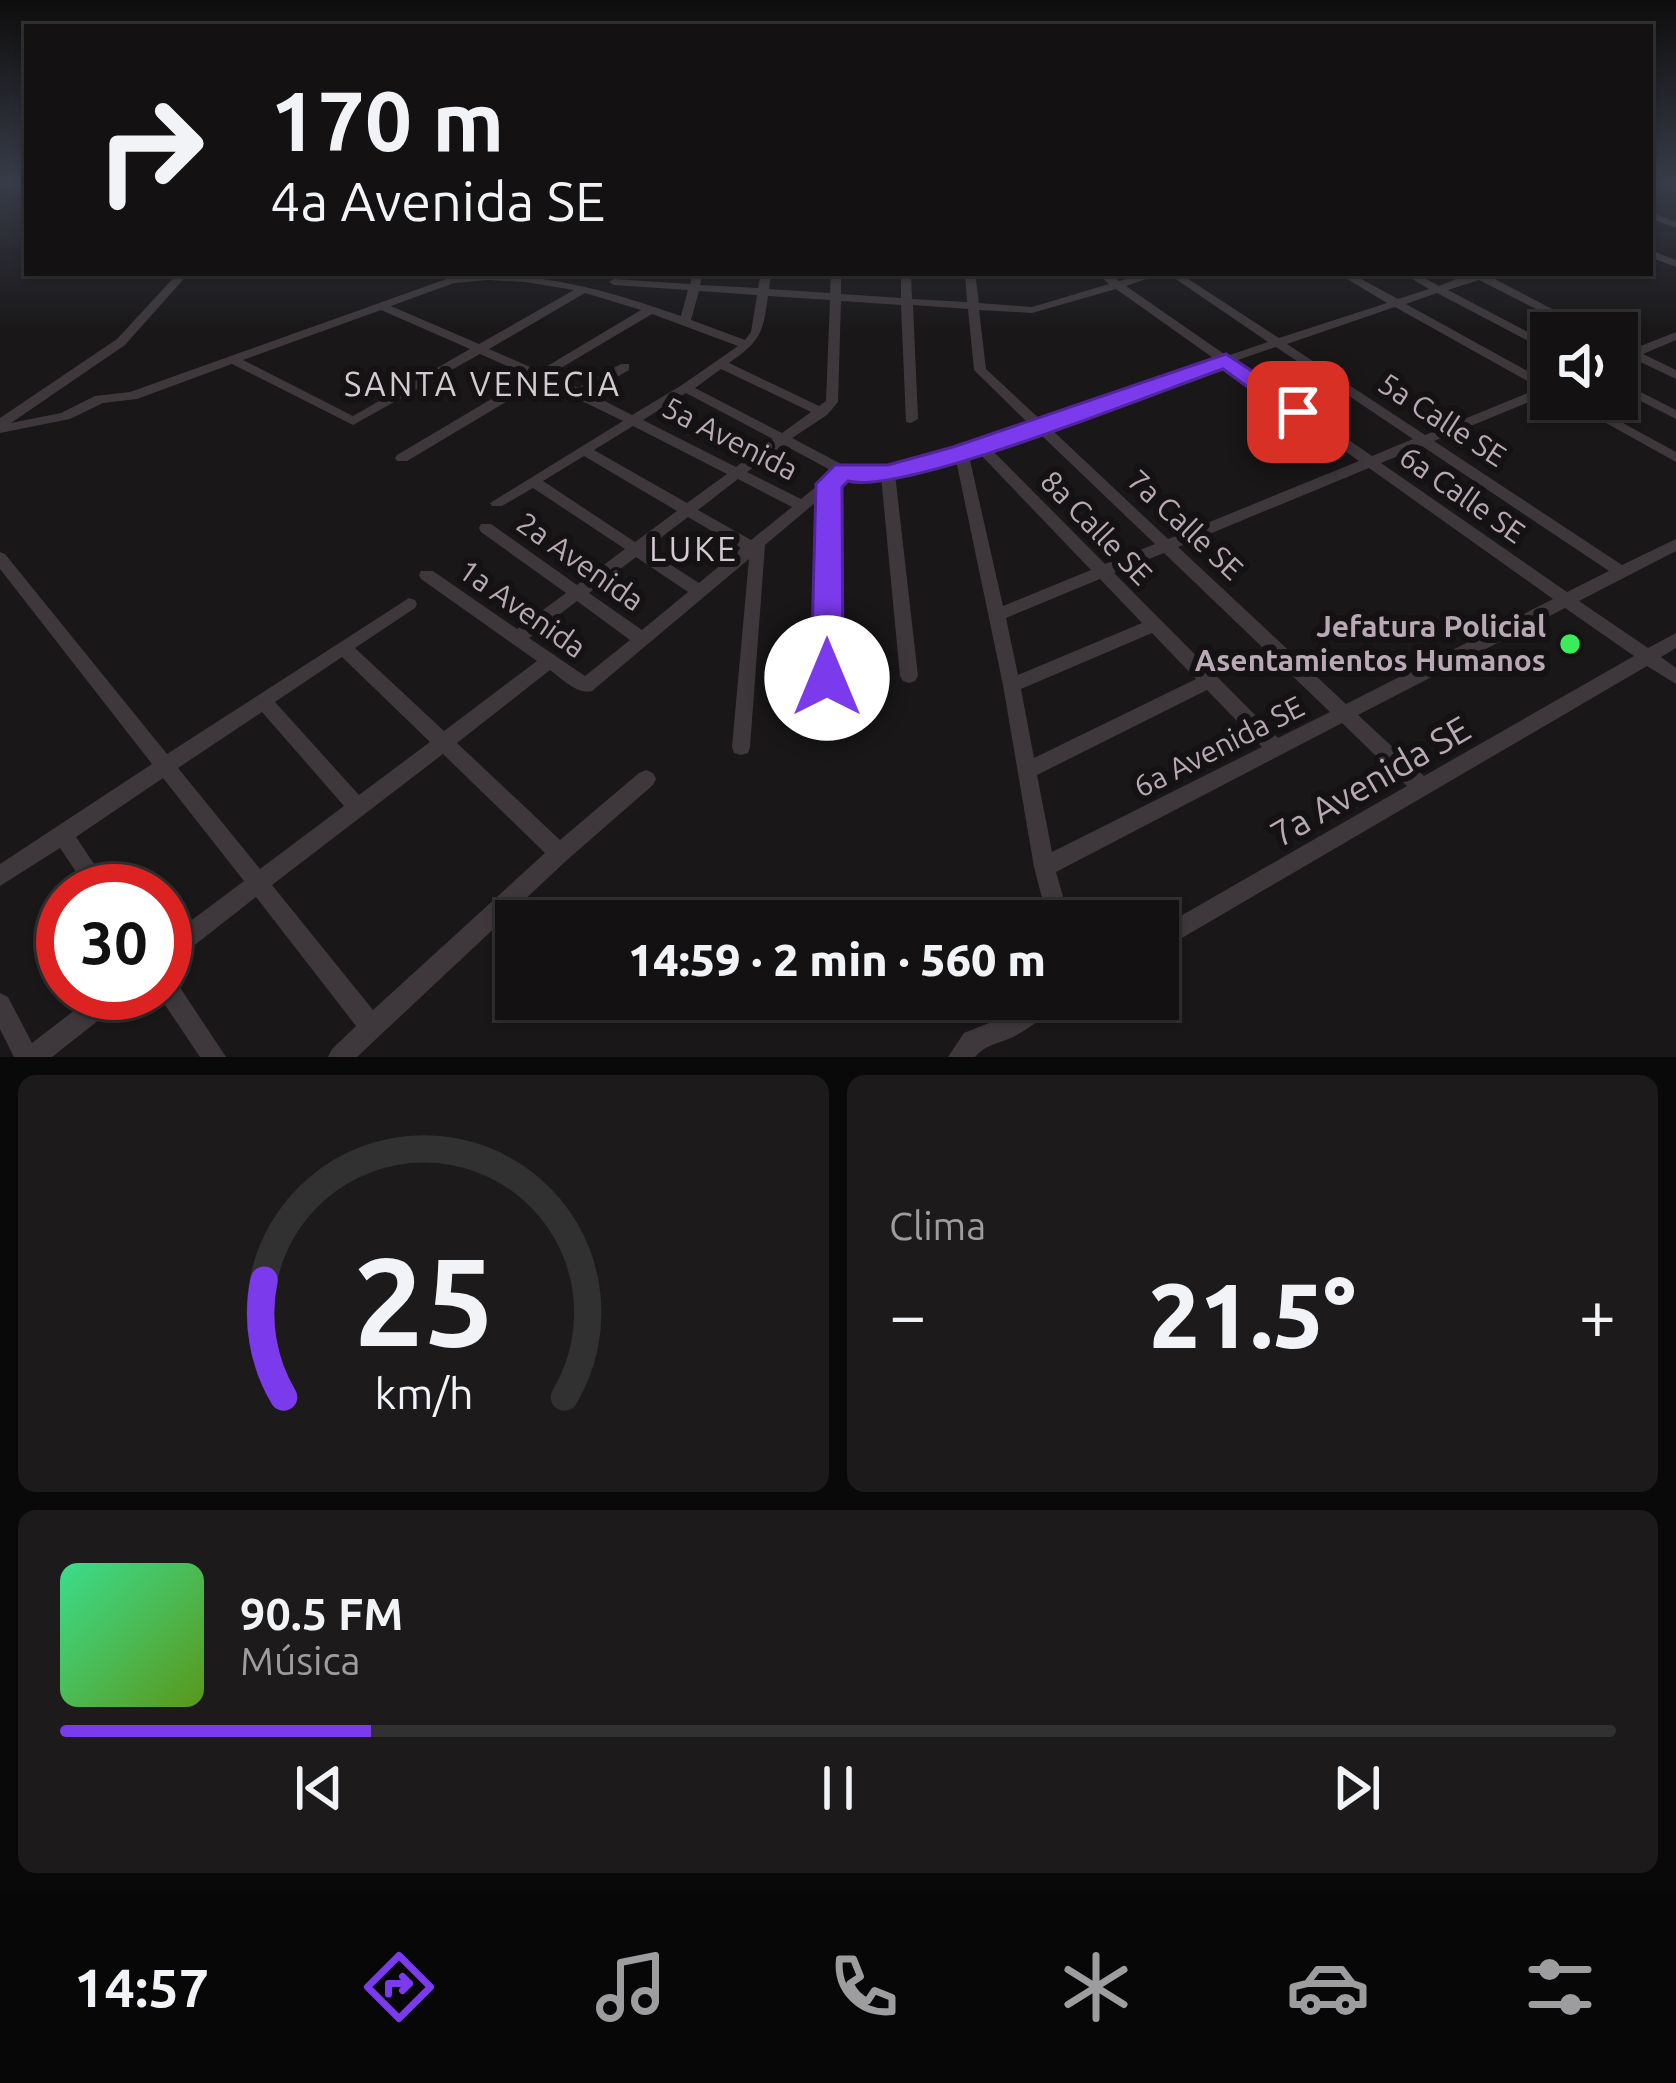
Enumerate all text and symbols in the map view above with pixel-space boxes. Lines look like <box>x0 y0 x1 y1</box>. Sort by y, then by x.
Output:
icon: right <box>72 72 228 228</box>
text: 170 m <box>270 73 504 167</box>
text: 4a Avenida SE <box>270 171 605 231</box>
map controls <box>1530 312 1638 420</box>
button: sound <box>1530 312 1638 420</box>
pin <box>1247 361 1349 463</box>
district label: SANTA VENECIA <box>344 365 622 402</box>
street label: 5a Calle SE <box>1373 365 1513 473</box>
icon: arrive <box>1265 379 1331 445</box>
street label: 5a Avenida <box>657 390 804 487</box>
street label: 6a Calle SE <box>1394 439 1532 550</box>
street label: 7a Calle SE <box>1121 462 1250 586</box>
street label: 8a Calle SE <box>1034 463 1159 591</box>
street label: 2a Avenida <box>511 505 650 617</box>
district label: LUKE <box>649 530 739 567</box>
street label: 1a Avenida <box>453 552 592 664</box>
place label: Jefatura Policial Asentamientos Humanos <box>1195 609 1546 677</box>
position arrow <box>764 615 890 741</box>
marker: Jefatura Policial Asentamientos Humanos <box>1557 631 1583 657</box>
street label: 6a Avenida SE <box>1128 689 1309 804</box>
street label: 7a Avenida SE <box>1263 707 1477 854</box>
speed limit sign: 30 <box>36 864 192 1020</box>
text: 14:59 · 2 min · 560 m <box>628 934 1046 985</box>
text: Clima <box>889 1204 986 1247</box>
text: 25 <box>353 1230 494 1370</box>
text: 21.5° <box>1149 1264 1356 1365</box>
text: − <box>889 1277 926 1351</box>
text: + <box>1579 1277 1616 1351</box>
text: km/h <box>374 1368 473 1416</box>
text: 90.5 FM <box>240 1588 403 1639</box>
text: Música <box>240 1639 361 1682</box>
icon: previous <box>286 1755 352 1821</box>
icon: pause <box>805 1755 871 1821</box>
icon: next <box>1324 1755 1390 1821</box>
icon: directions <box>357 1945 441 2029</box>
icon: music <box>589 1945 673 2029</box>
icon: phone <box>822 1945 906 2029</box>
icon: climate <box>1054 1945 1138 2029</box>
icon: car <box>1286 1945 1370 2029</box>
icon: filters <box>1518 1945 1602 2029</box>
text: 14:57 <box>74 1957 209 2017</box>

